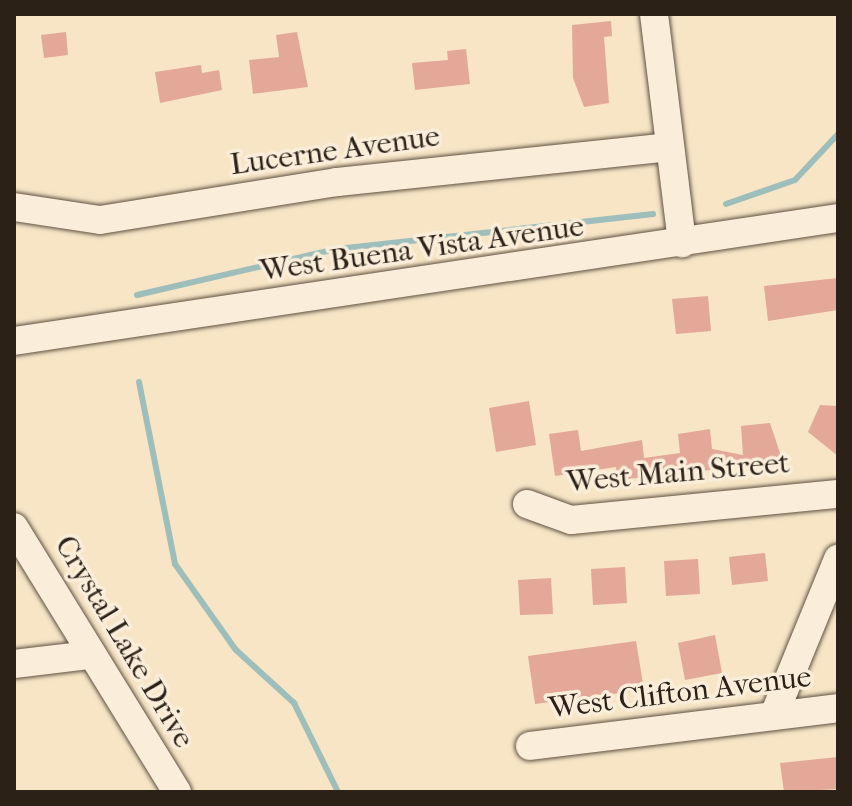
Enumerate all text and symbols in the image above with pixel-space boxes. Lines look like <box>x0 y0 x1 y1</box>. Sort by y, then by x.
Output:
street label: Lucerne Avenue <box>228 118 442 184</box>
street label: West Buena Vista Avenue <box>258 208 586 290</box>
street label: West Main Street <box>565 445 791 501</box>
street label: Crystal Lake Drive <box>47 530 201 754</box>
street label: West Clifton Avenue <box>547 659 813 727</box>

